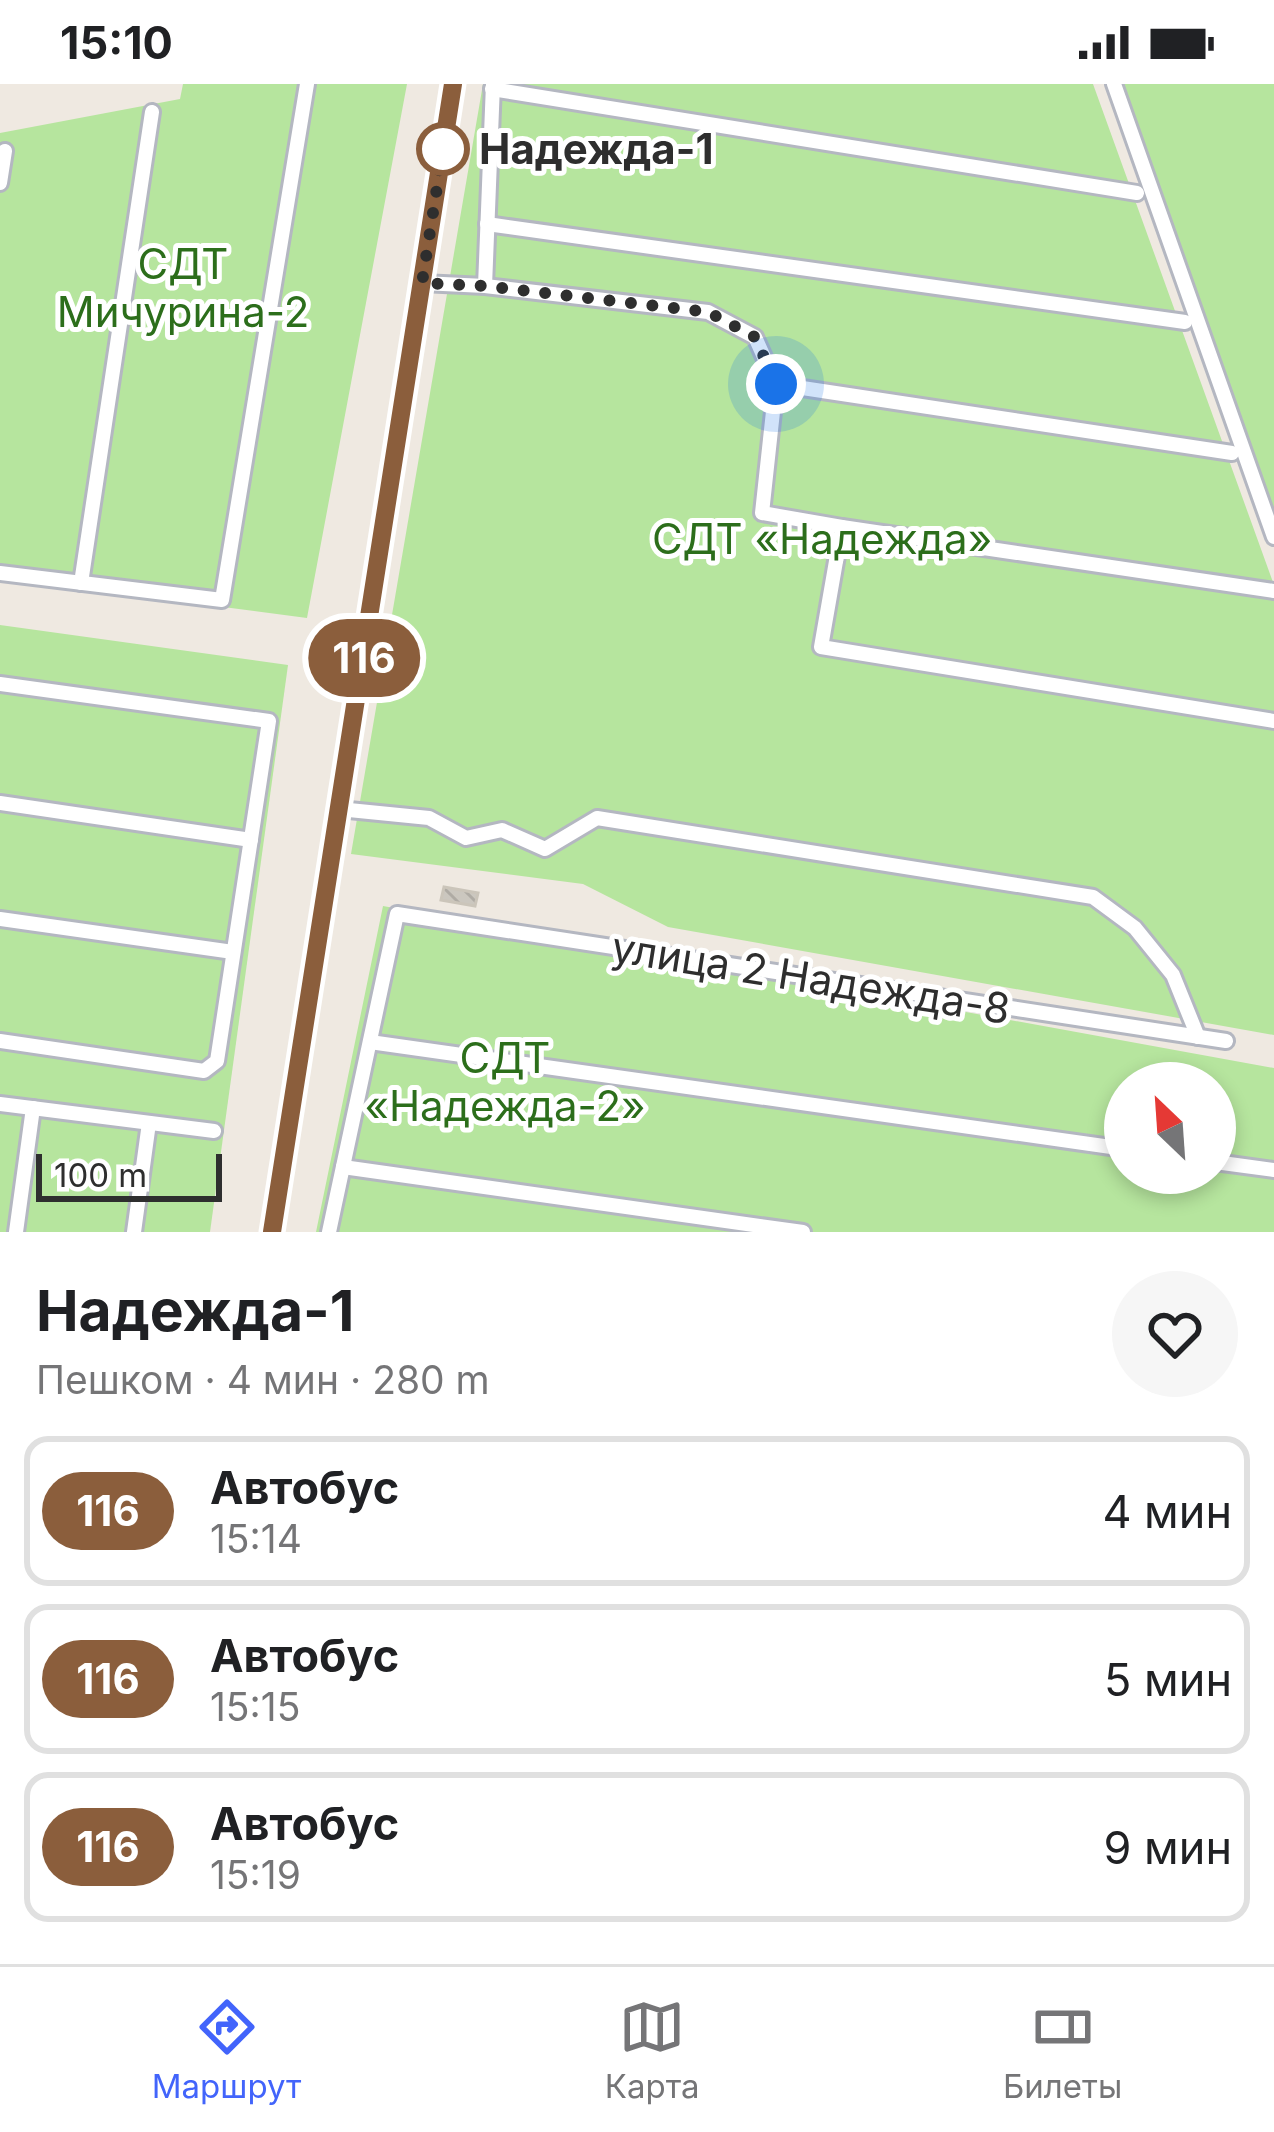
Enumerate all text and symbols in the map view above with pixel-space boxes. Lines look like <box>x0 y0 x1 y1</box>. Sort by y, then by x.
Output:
text: 15:10 <box>60 15 173 70</box>
place label: Надежда-1 <box>479 123 714 174</box>
marker: Надежда-1 <box>418 124 468 174</box>
park label: СДТ Мичурина-2 <box>57 238 309 337</box>
your location <box>746 354 806 414</box>
park label: СДТ «Надежда» <box>652 513 992 564</box>
line badge: 116 <box>295 619 433 697</box>
text: 116 <box>332 632 396 683</box>
street label: улица 2 Надежда-8 <box>608 921 1014 1034</box>
park label: СДТ «Надежда-2» <box>364 1032 646 1131</box>
north arrow <box>1104 1062 1236 1194</box>
map controls <box>1104 1062 1236 1194</box>
scale bar <box>36 1148 222 1201</box>
text: 100 m <box>54 1155 147 1195</box>
button: heart <box>1112 1271 1238 1397</box>
text: Надежда-1 <box>36 1276 354 1345</box>
text: Пешком · 4 мин · 280 m <box>36 1356 490 1403</box>
text: Автобус <box>210 1460 399 1515</box>
text: 4 мин <box>1102 1484 1232 1539</box>
text: 116 <box>76 1485 140 1536</box>
text: 15:14 <box>210 1515 302 1562</box>
text: Автобус <box>210 1628 399 1683</box>
text: 5 мин <box>1104 1652 1232 1707</box>
text: 116 <box>76 1653 140 1704</box>
text: 15:15 <box>210 1683 300 1730</box>
text: Автобус <box>210 1796 399 1851</box>
text: 9 мин <box>1104 1820 1232 1875</box>
text: 116 <box>76 1821 140 1872</box>
text: 15:19 <box>210 1851 301 1898</box>
tab: Маршрут <box>152 1994 301 2106</box>
tab: Карта <box>605 1994 700 2106</box>
tab: Билеты <box>1003 1994 1122 2106</box>

